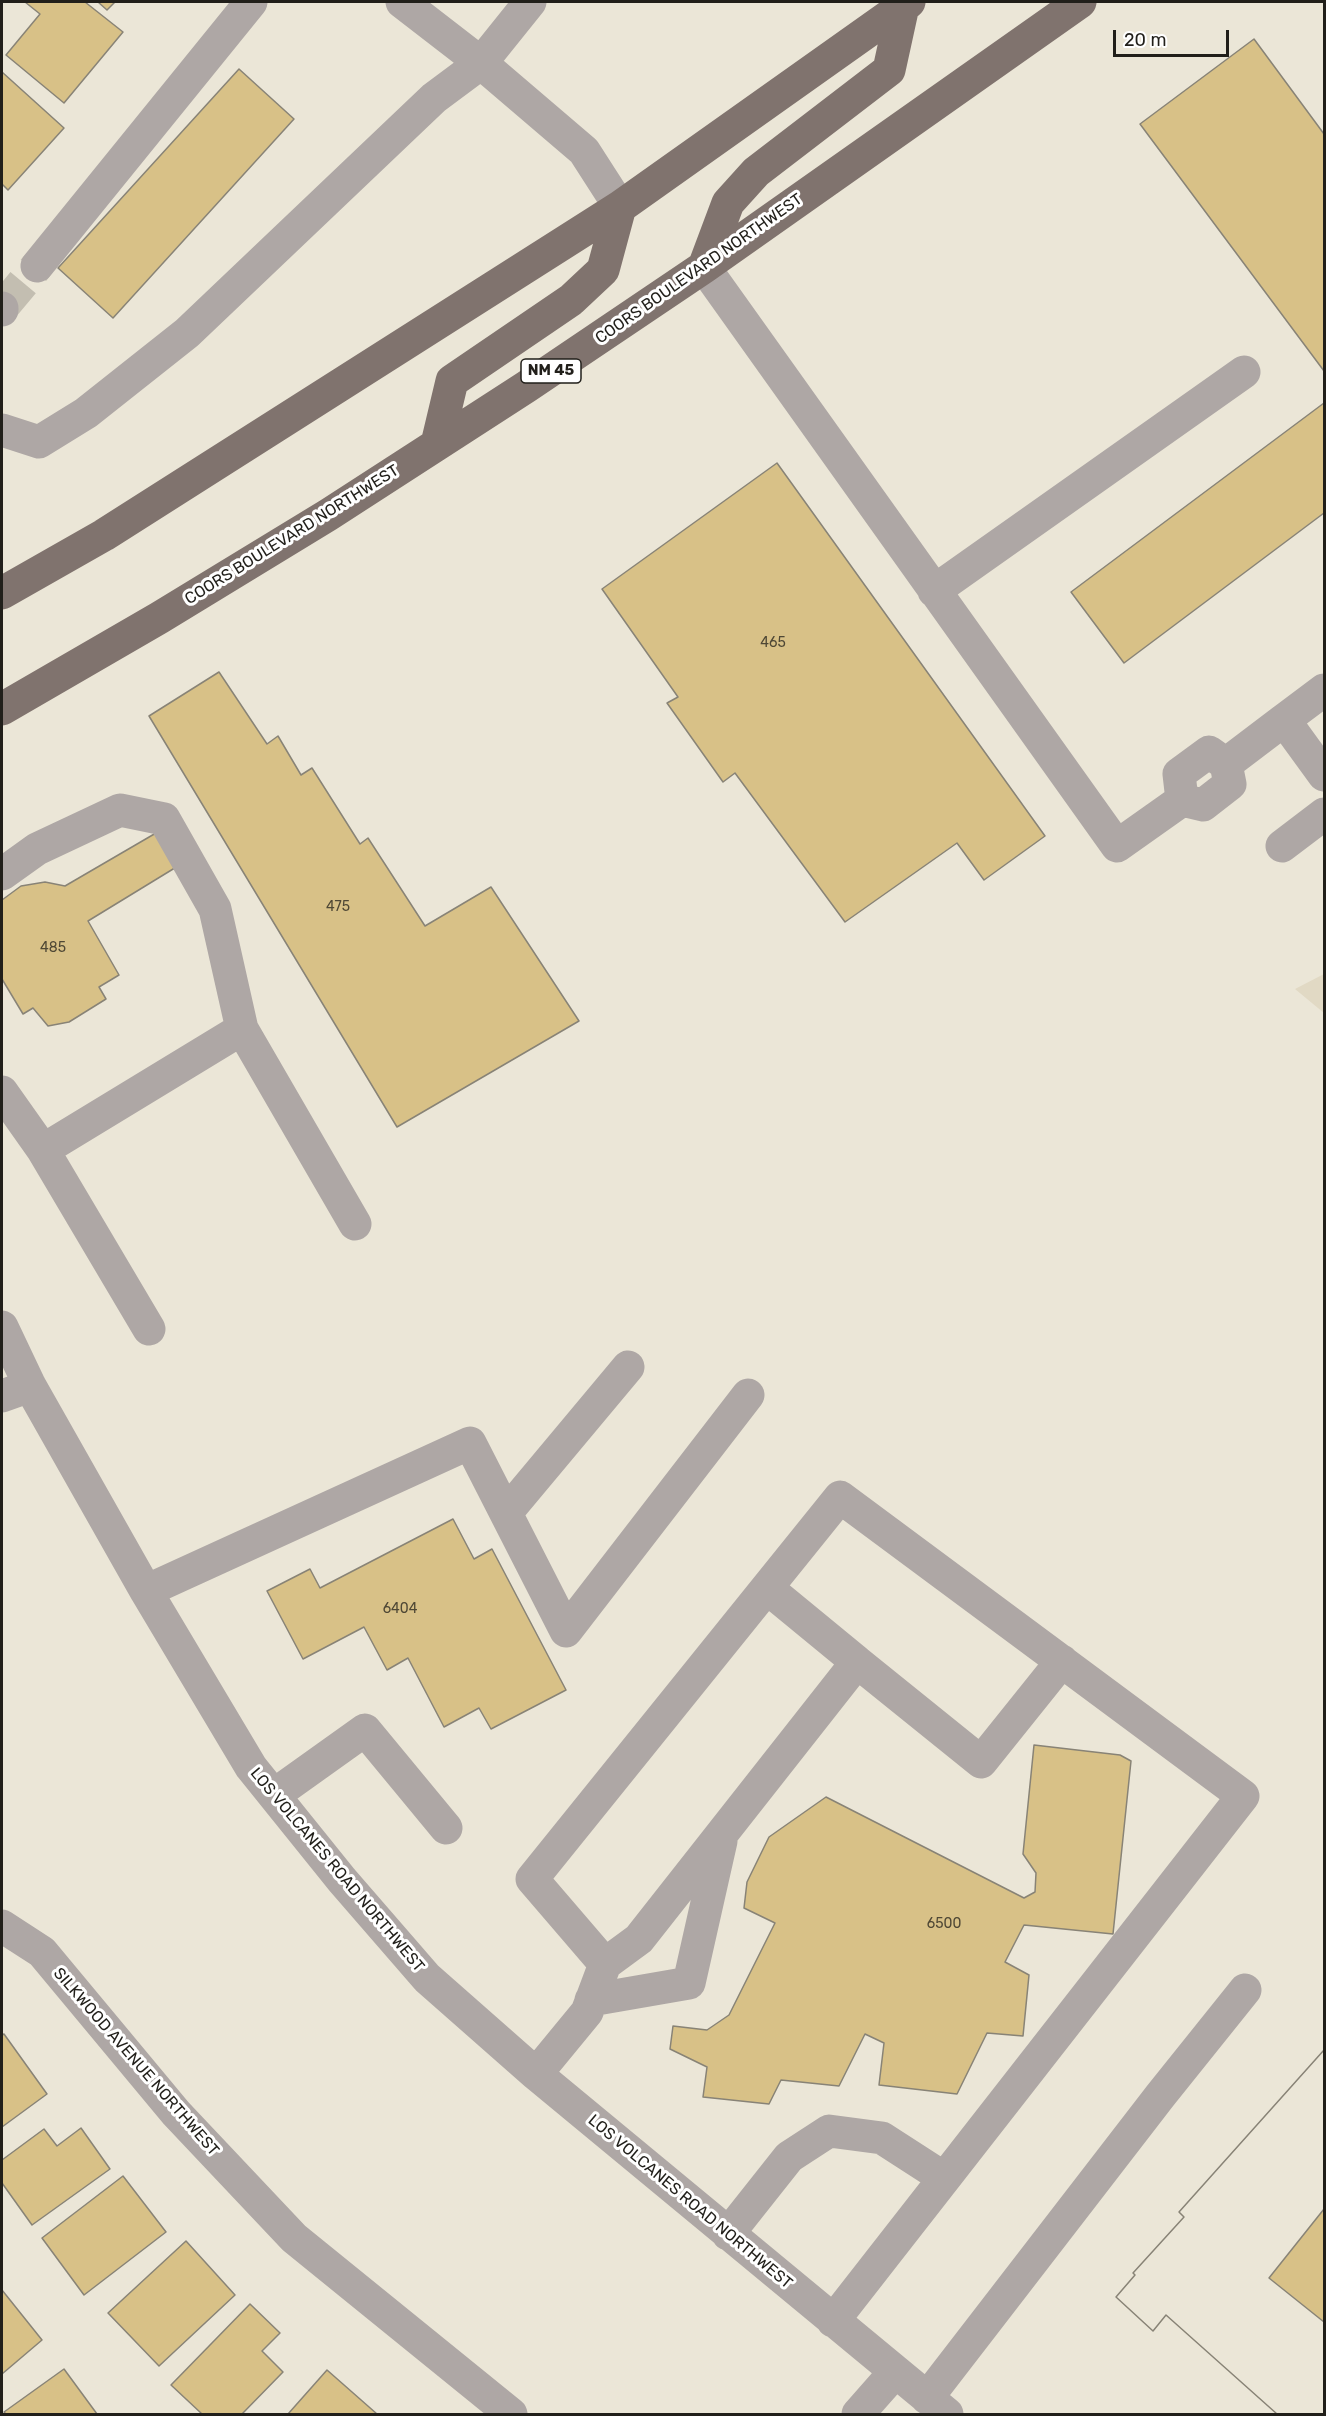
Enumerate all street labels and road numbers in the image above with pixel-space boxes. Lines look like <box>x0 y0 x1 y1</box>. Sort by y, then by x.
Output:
street label: COORS BOULEVARD NORTHWEST <box>592 190 806 348</box>
road number: NM 45 <box>521 359 581 383</box>
street label: COORS BOULEVARD NORTHWEST <box>182 461 402 609</box>
street label: LOS VOLCANES ROAD NORTHWEST <box>246 1764 428 1976</box>
street label: SILKWOOD AVENUE NORTHWEST <box>49 1964 223 2160</box>
street label: LOS VOLCANES ROAD NORTHWEST <box>584 2111 796 2293</box>

